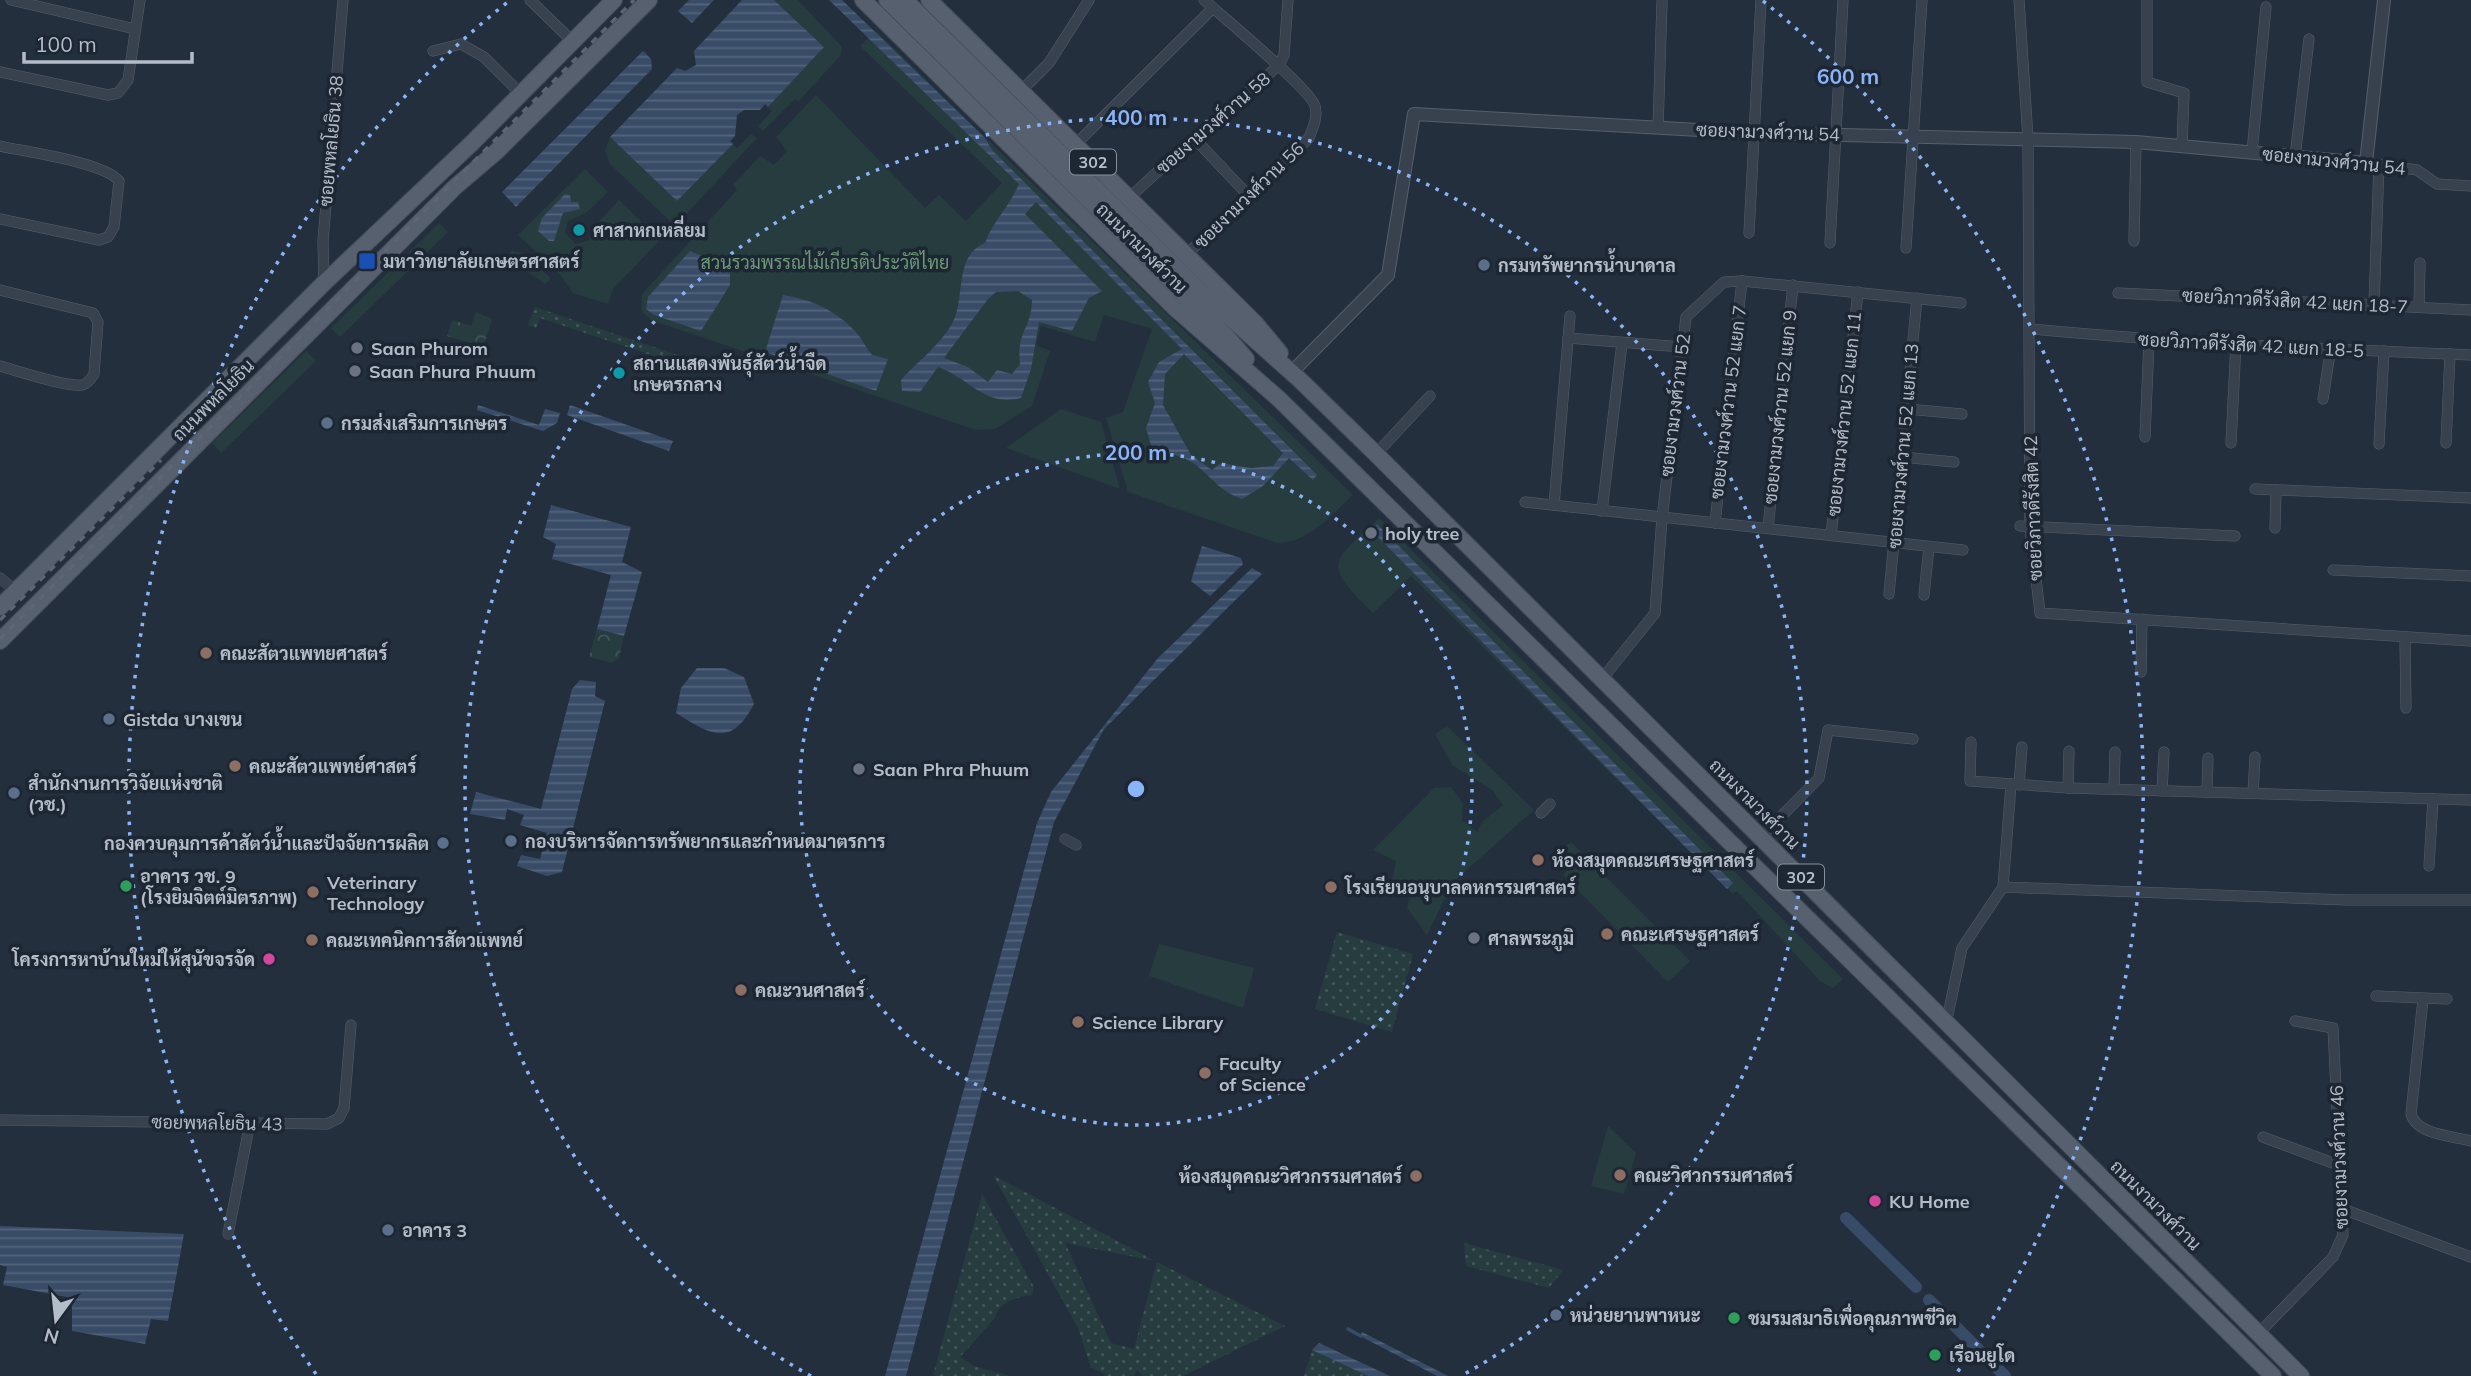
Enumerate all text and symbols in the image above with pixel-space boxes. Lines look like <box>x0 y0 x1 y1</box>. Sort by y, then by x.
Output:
scale bar <box>24 21 192 65</box>
text: 100 m <box>35 31 97 57</box>
text: 600 m <box>1817 63 1879 89</box>
street label: ซอยงามวงศ์วาน 58 <box>1151 66 1275 179</box>
street label: ซอยพหลโยธิน 38 <box>313 74 348 207</box>
text: 400 m <box>1105 104 1167 130</box>
street label: ซอยงามวงศ์วาน 54 <box>1696 117 1841 146</box>
street label: ซอยงามวงศ์วาน 56 <box>1189 136 1309 253</box>
street label: ซอยงามวงศ์วาน 54 <box>2261 141 2407 180</box>
road number: 302 <box>1070 150 1116 174</box>
street label: ถนนงามวงศ์วาน <box>1092 197 1193 298</box>
place label: ศาสาหกเหลี่ยม <box>593 215 706 242</box>
marker: ศาสาหกเหลี่ยม <box>571 222 587 238</box>
place label: กรมทรัพยากรน้ำบาดาล <box>1498 248 1676 277</box>
place label: มหาวิทยาลัยเกษตรศาสตร์ <box>383 249 581 273</box>
park label: สวนรวมพรรณไม้เกียรติประวัติไทย <box>701 250 949 274</box>
marker: มหาวิทยาลัยเกษตรศาสตร์ <box>357 251 377 271</box>
marker: กรมทรัพยากรน้ำบาดาล <box>1476 257 1492 273</box>
street label: ซอยวิภาวดีรังสิต 42 แยก 18-7 <box>2182 283 2408 318</box>
street label: ซอยงามวงศ์วาน 52 แยก 7 <box>1704 304 1751 500</box>
street label: ซอยงามวงศ์วาน 52 แยก 9 <box>1757 309 1802 505</box>
street label: ซอยงามวงศ์วาน 52 แยก 11 <box>1821 310 1866 518</box>
street label: ซอยวิภาวดีรังสิต 42 แยก 18-5 <box>2138 327 2365 362</box>
street label: ซอยงามวงศ์วาน 52 <box>1654 332 1695 478</box>
place label: Saan Phurom <box>371 337 488 360</box>
marker: Saan Phurom <box>349 340 365 356</box>
street label: ซอยงามวงศ์วาน 52 แยก 13 <box>1882 342 1923 550</box>
place label: สถานแสดงพันธุ์สัตว์น้ำจืด เกษตรกลาง <box>633 346 827 396</box>
street label: ถนนพหลโยธิน <box>166 353 259 446</box>
place label: Saan Phura Phuum <box>369 360 536 383</box>
marker: Saan Phura Phuum <box>347 363 363 379</box>
marker: สถานแสดงพันธุ์สัตว์น้ำจืด เกษตรกลาง <box>611 365 627 381</box>
place label: กรมส่งเสริมการเกษตร <box>341 412 507 435</box>
marker: กรมส่งเสริมการเกษตร <box>319 415 335 431</box>
street label: ซอยวิภาวดีรังสิต 42 <box>2018 435 2047 581</box>
text: 200 m <box>1105 439 1167 465</box>
place label: holy tree <box>1385 522 1460 545</box>
marker: holy tree <box>1363 525 1379 541</box>
place label: คณะสัตวแพทยศาสตร์ <box>220 641 389 665</box>
marker: คณะสัตวแพทยศาสตร์ <box>198 645 214 661</box>
place label: Gistda บางเขน <box>123 708 242 731</box>
marker: Gistda บางเขน <box>101 711 117 727</box>
street label: ถนนงามวงศ์วาน <box>1705 753 1806 854</box>
place label: คณะสัตวแพทย์ศาสตร์ <box>249 754 418 778</box>
marker: คณะสัตวแพทย์ศาสตร์ <box>227 758 243 774</box>
place label: Saan Phra Phuum <box>873 758 1029 781</box>
marker: Saan Phra Phuum <box>851 761 867 777</box>
place label: สำนักงานการวิจัยแห่งชาติ (วช.) <box>28 772 223 816</box>
centre of rings <box>1124 777 1148 801</box>
marker: สำนักงานการวิจัยแห่งชาติ (วช.) <box>6 785 22 801</box>
place label: กองควบคุมการค้าสัตว์น้ำและปัจจัยการผลิต <box>104 826 429 858</box>
place label: กองบริหารจัดการทรัพยากรและกำหนดมาตรการ <box>525 830 886 853</box>
marker: กองบริหารจัดการทรัพยากรและกำหนดมาตรการ <box>503 833 519 849</box>
marker: กองควบคุมการค้าสัตว์น้ำและปัจจัยการผลิต <box>435 835 451 851</box>
place label: ห้องสมุดคณะเศรษฐศาสตร์ <box>1552 848 1755 875</box>
marker: ห้องสมุดคณะเศรษฐศาสตร์ <box>1530 852 1546 868</box>
road number: 302 <box>1778 864 1824 890</box>
place label: อาคาร วช. 9 (โรงยิมจิตต์มิตรภาพ) <box>140 865 298 909</box>
place label: Veterinary Technology <box>326 871 425 915</box>
place label: โรงเรียนอนุบาลคหกรรมศาสตร์ <box>1344 875 1577 902</box>
marker: อาคาร วช. 9 (โรงยิมจิตต์มิตรภาพ) <box>118 878 134 894</box>
marker: โรงเรียนอนุบาลคหกรรมศาสตร์ <box>1323 879 1339 895</box>
marker: Veterinary Technology <box>305 884 321 900</box>
place label: คณะเศรษฐศาสตร์ <box>1621 922 1760 947</box>
marker: คณะเศรษฐศาสตร์ <box>1599 926 1615 942</box>
place label: ศาลพระภูมิ <box>1488 927 1574 952</box>
place label: คณะเทคนิคการสัตวแพทย์ <box>326 928 524 952</box>
marker: ศาลพระภูมิ <box>1466 930 1482 946</box>
marker: คณะเทคนิคการสัตวแพทย์ <box>304 932 320 948</box>
place label: โครงการหาบ้านใหม่ให้สุนัขจรจัด <box>11 947 255 974</box>
marker: โครงการหาบ้านใหม่ให้สุนัขจรจัด <box>261 951 277 967</box>
place label: คณะวนศาสตร์ <box>755 978 866 1002</box>
marker: คณะวนศาสตร์ <box>733 982 749 998</box>
place label: Science Library <box>1092 1011 1223 1034</box>
marker: Science Library <box>1070 1014 1086 1030</box>
place label: Faculty of Science <box>1219 1052 1306 1096</box>
marker: Faculty of Science <box>1197 1065 1213 1081</box>
street label: ซอยงามวงศ์วาน 46 <box>2324 1085 2353 1229</box>
street label: ซอยพหลโยธิน 43 <box>151 1109 283 1136</box>
street label: ถนนงามวงศ์วาน <box>2106 1154 2207 1255</box>
place label: คณะวิศวกรรมศาสตร์ <box>1634 1163 1794 1187</box>
place label: ห้องสมุดคณะวิศวกรรมศาสตร์ <box>1179 1164 1403 1191</box>
marker: คณะวิศวกรรมศาสตร์ <box>1612 1167 1628 1183</box>
marker: ห้องสมุดคณะวิศวกรรมศาสตร์ <box>1408 1168 1424 1184</box>
place label: KU Home <box>1889 1190 1970 1213</box>
marker: KU Home <box>1867 1193 1883 1209</box>
place label: อาคาร 3 <box>402 1219 467 1242</box>
marker: อาคาร 3 <box>380 1222 396 1238</box>
north arrow <box>21 1285 91 1355</box>
place label: ชมรมสมาธิเพื่อคุณภาพชีวิต <box>1748 1303 1957 1333</box>
place label: หน่วยยานพาหนะ <box>1570 1304 1701 1327</box>
marker: หน่วยยานพาหนะ <box>1548 1307 1564 1323</box>
marker: ชมรมสมาธิเพื่อคุณภาพชีวิต <box>1726 1310 1742 1326</box>
text: N <box>42 1323 62 1350</box>
place label: เรือนยูโด <box>1949 1343 2015 1369</box>
marker: เรือนยูโด <box>1927 1347 1943 1363</box>

